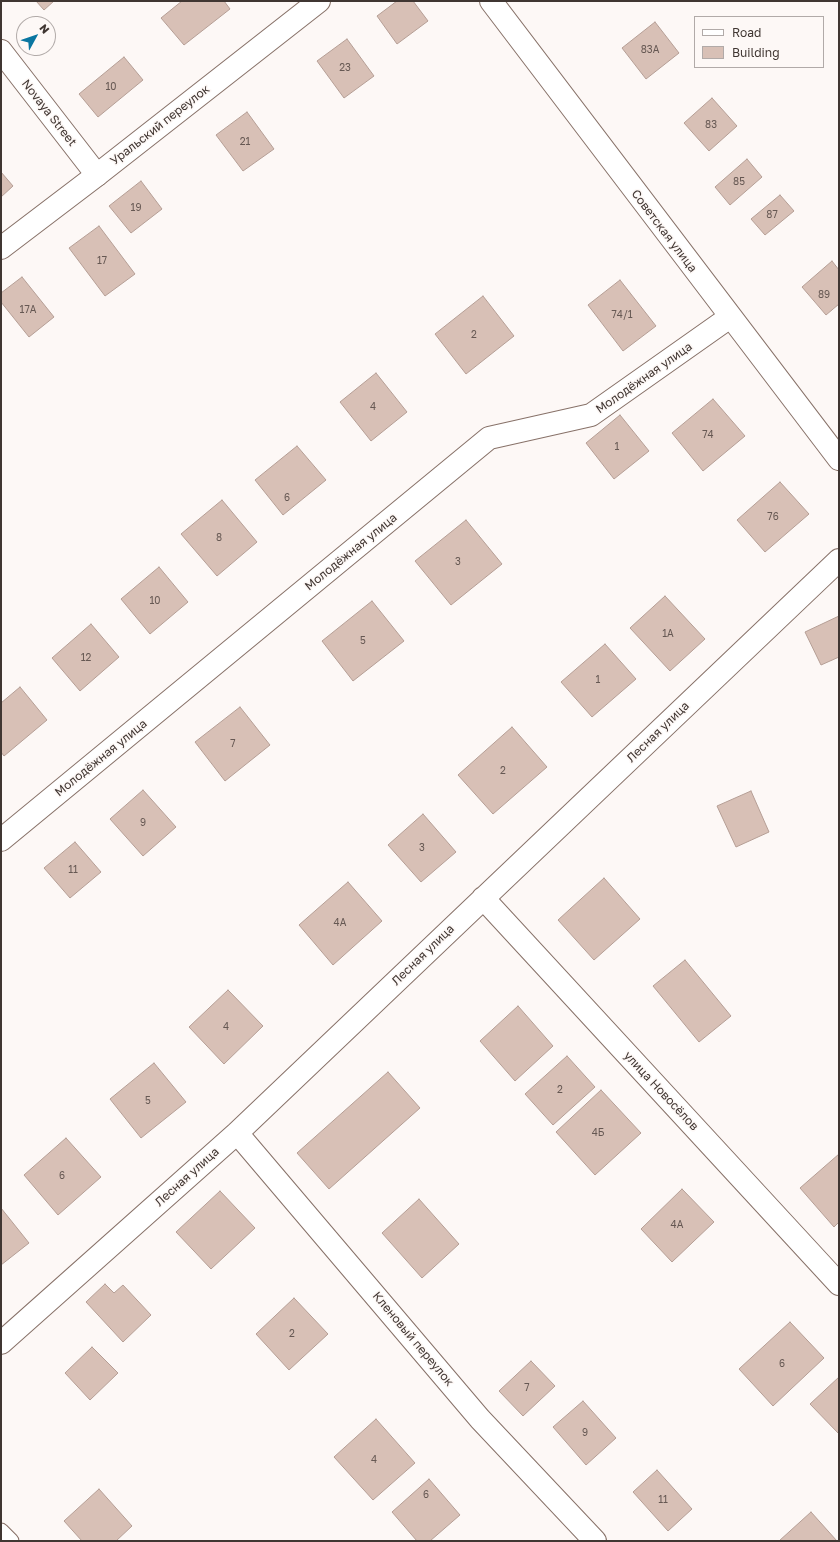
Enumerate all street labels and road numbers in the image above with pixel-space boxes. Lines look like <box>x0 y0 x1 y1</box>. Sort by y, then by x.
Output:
street label: Novaya Street <box>19 77 79 149</box>
street label: Уральский переулок <box>107 82 213 168</box>
street label: Советская улица <box>628 187 700 275</box>
street label: Молодёжная улица <box>593 339 695 417</box>
street label: Молодёжная улица <box>302 510 400 594</box>
street label: Лесная улица <box>624 699 692 765</box>
street label: Молодёжная улица <box>52 716 150 800</box>
street label: Лесная улица <box>389 922 457 988</box>
street label: улица Новосёлов <box>621 1048 701 1134</box>
street label: Лесная улица <box>152 1144 222 1210</box>
street label: Кленовый переулок <box>369 1289 457 1389</box>

